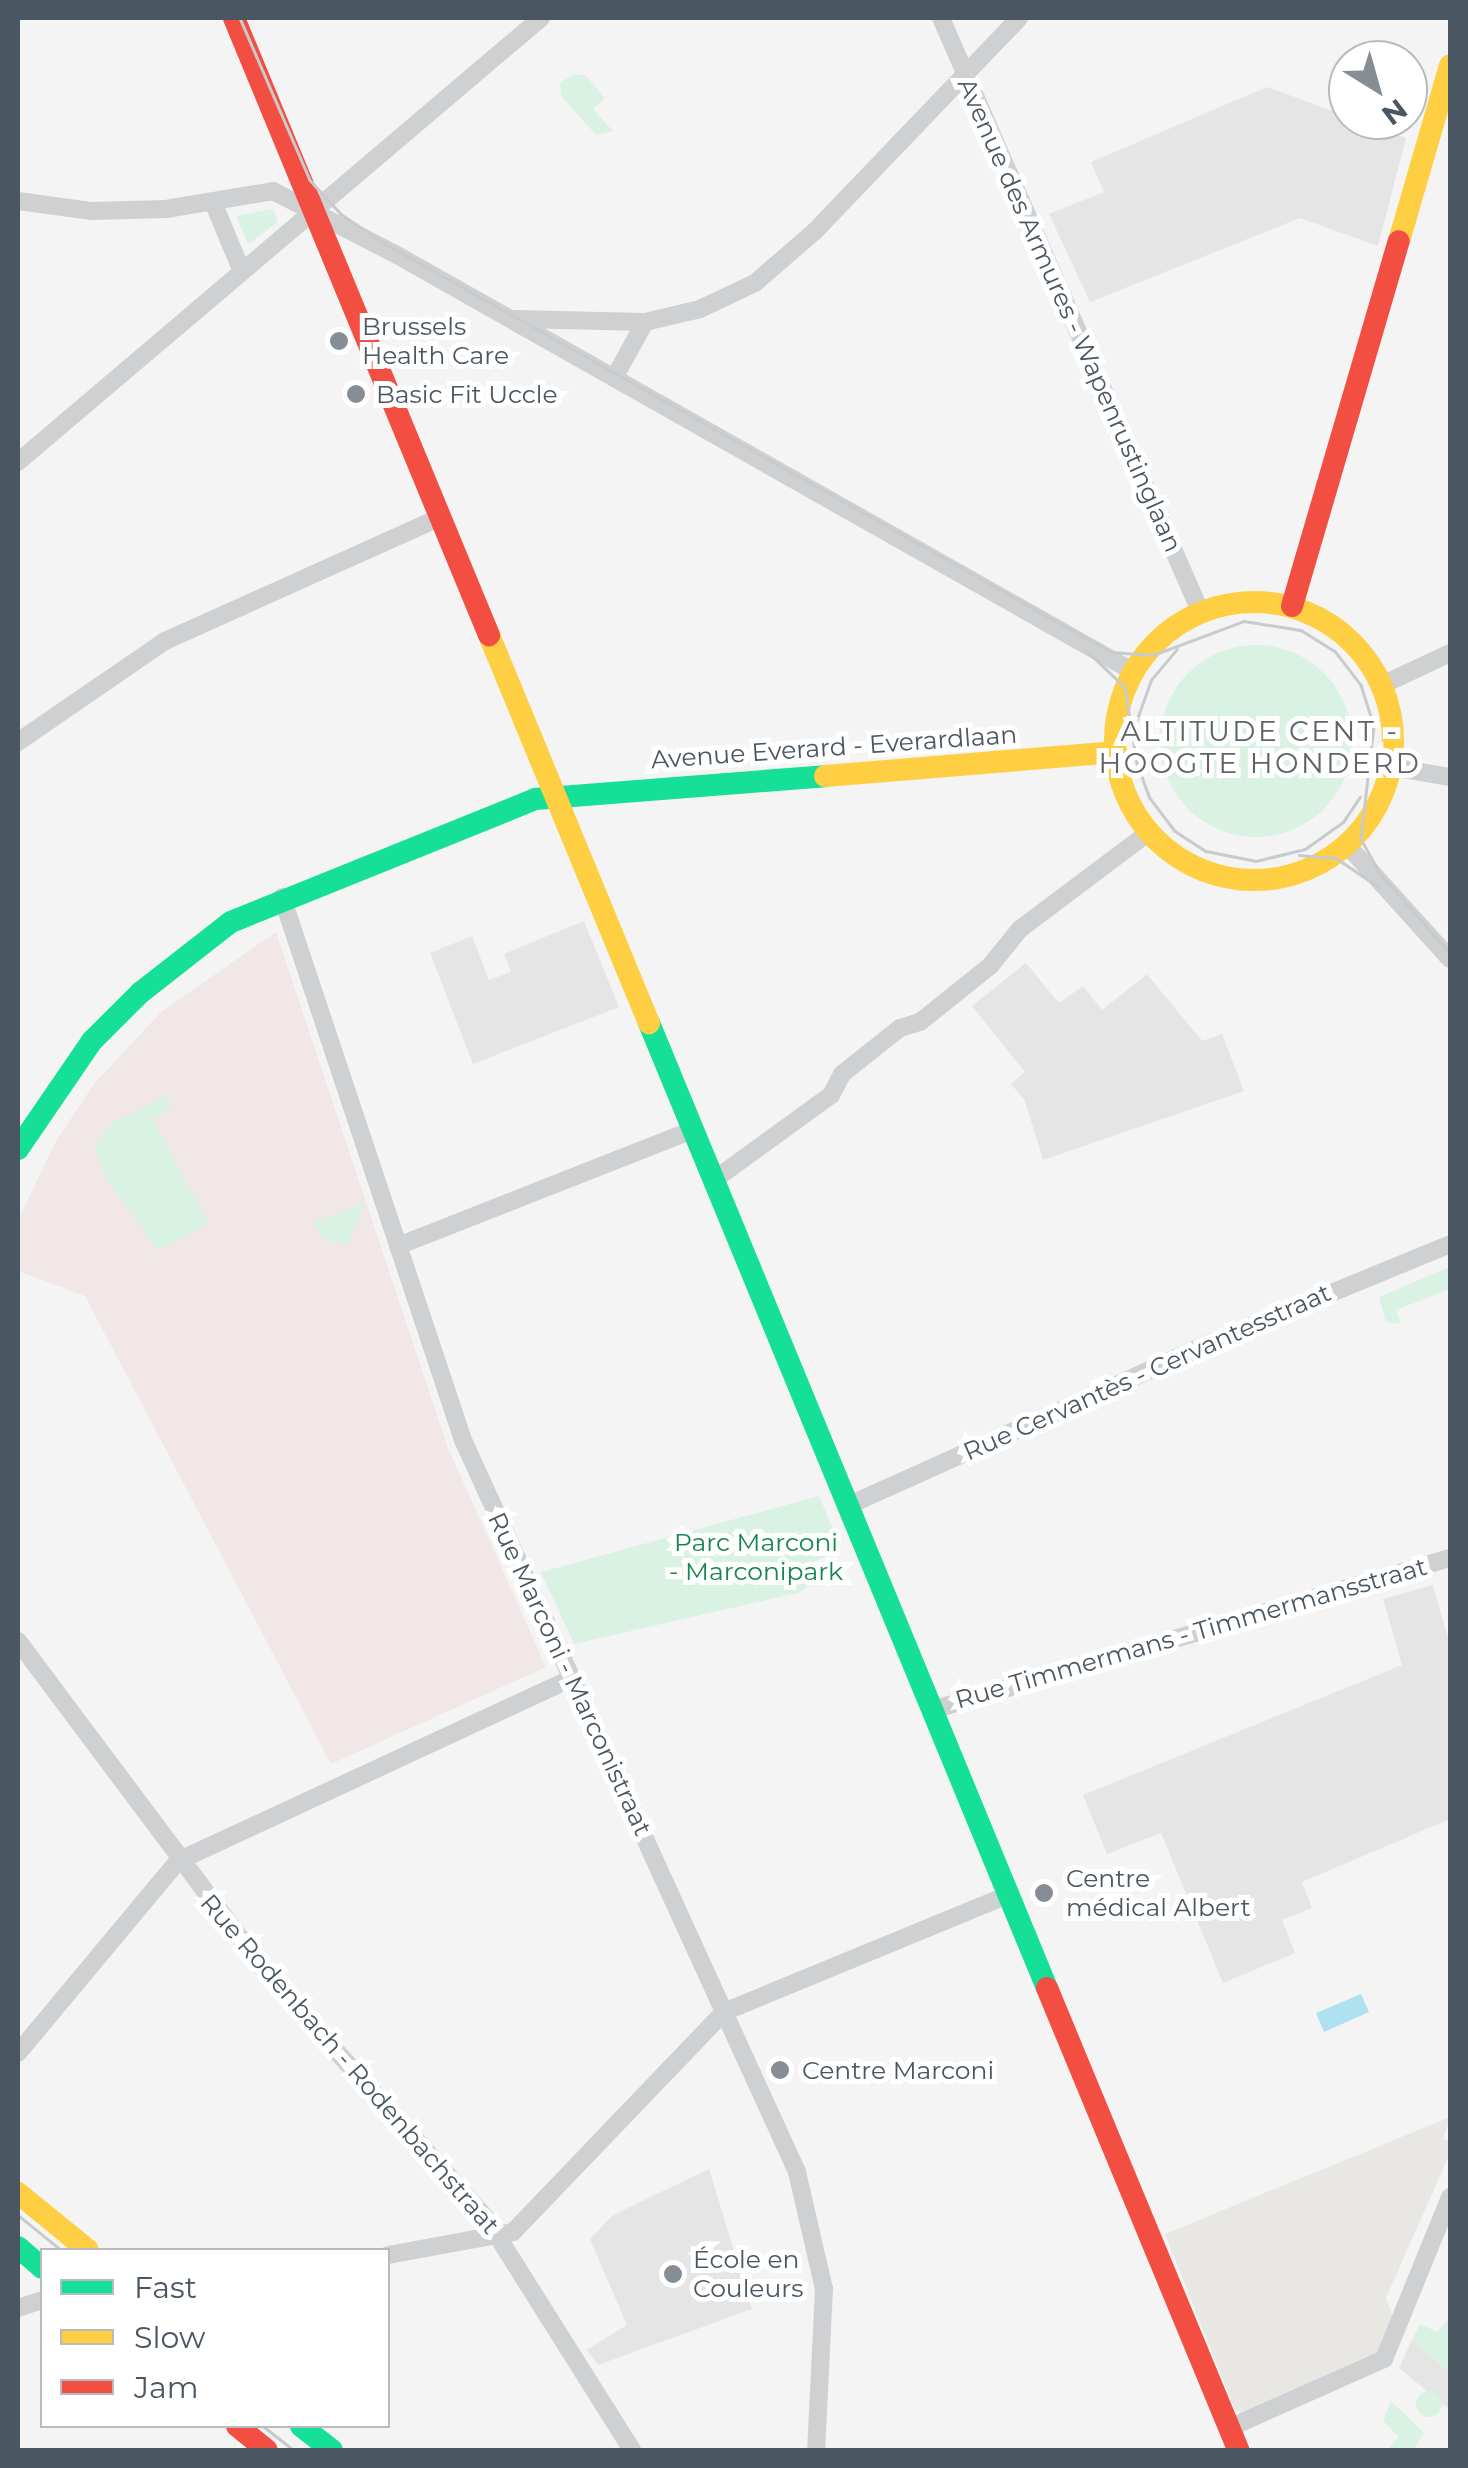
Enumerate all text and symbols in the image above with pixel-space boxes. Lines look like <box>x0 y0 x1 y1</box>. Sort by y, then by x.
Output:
north arrow <box>1328 40 1428 140</box>
street label: Avenue des Armures - Wapenrustinglaan <box>951 73 1189 557</box>
text: N <box>1376 92 1414 133</box>
place label: Brussels Health Care <box>362 312 509 371</box>
marker: Brussels Health Care <box>326 328 352 354</box>
place label: Basic Fit Uccle <box>376 379 558 409</box>
marker: Basic Fit Uccle <box>345 383 367 405</box>
district label: ALTITUDE CENT - HOOGTE HONDERD <box>1099 714 1421 780</box>
street label: Avenue Everard - Everardlaan <box>650 719 1018 775</box>
street label: Rue Cervantès - Cervantesstraat <box>959 1277 1335 1467</box>
street label: Rue Marconi - Marconistraat <box>482 1508 658 1840</box>
park label: Parc Marconi - Marconipark <box>669 1528 843 1587</box>
street label: Rue Timmermans - Timmermansstraat <box>952 1551 1430 1715</box>
place label: Centre médical Albert <box>1066 1864 1251 1923</box>
marker: Centre médical Albert <box>1031 1880 1057 1906</box>
street label: Rue Rodenbach - Rodenbachstraat <box>194 1888 506 2240</box>
place label: Centre Marconi <box>802 2055 994 2085</box>
marker: Centre Marconi <box>767 2057 793 2083</box>
place label: École en Couleurs <box>693 2245 803 2304</box>
legend <box>40 2248 390 2428</box>
marker: École en Couleurs <box>662 2263 684 2285</box>
text: Fast <box>134 2269 197 2306</box>
text: Slow <box>134 2319 205 2356</box>
text: Jam <box>134 2369 199 2406</box>

